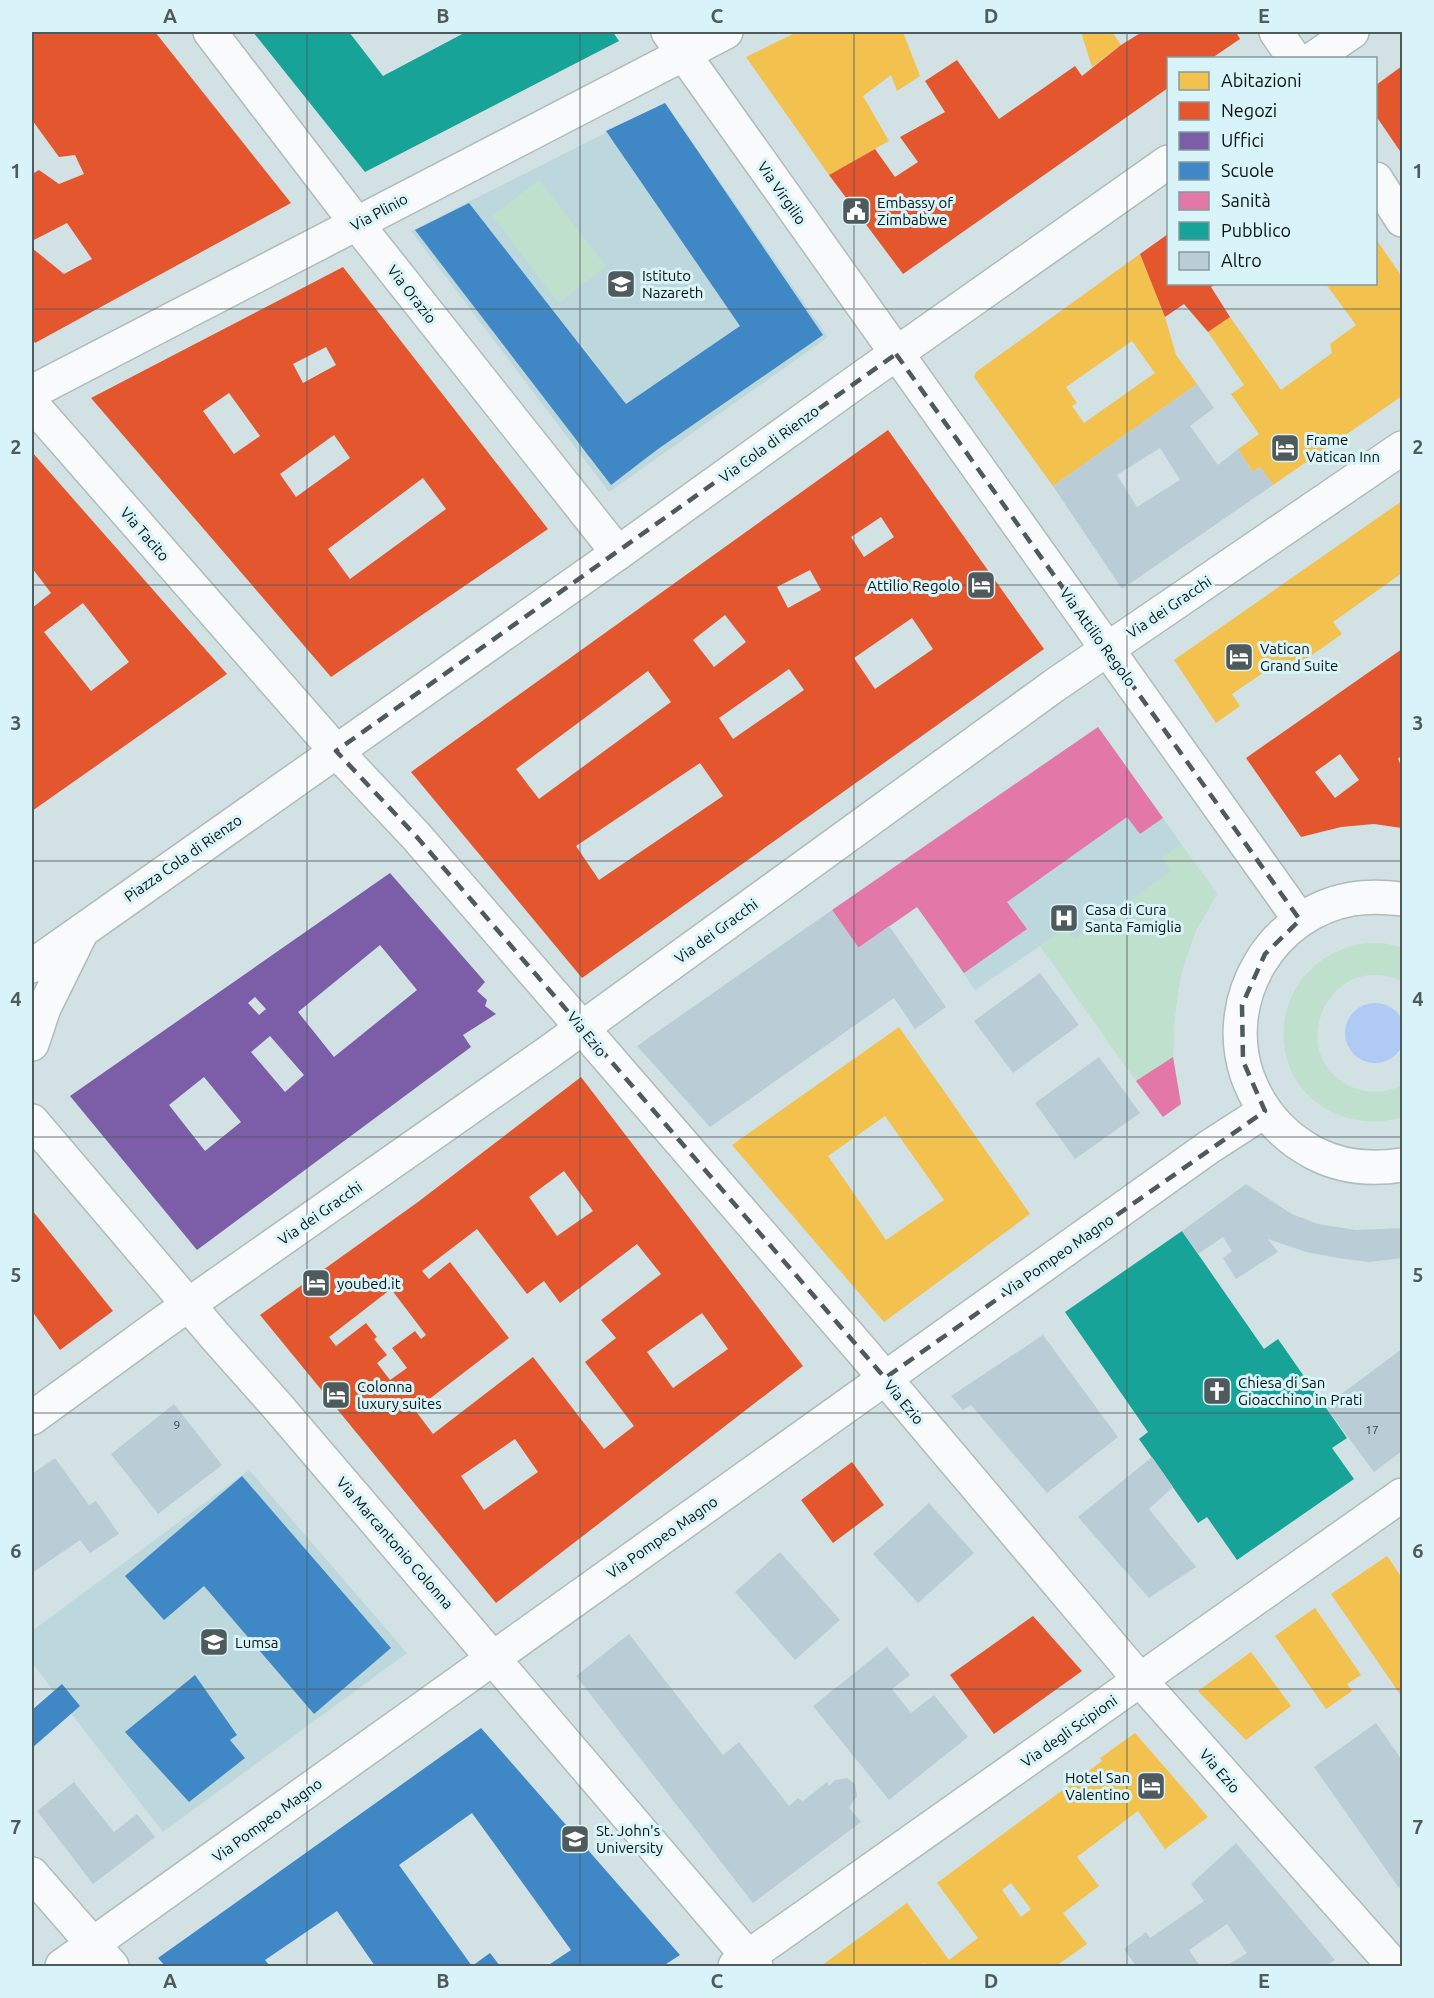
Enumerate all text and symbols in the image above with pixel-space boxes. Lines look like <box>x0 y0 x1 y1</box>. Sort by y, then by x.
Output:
text: A <box>163 4 177 27</box>
text: B <box>436 4 450 27</box>
text: C <box>711 4 724 27</box>
text: D <box>984 4 998 27</box>
text: E <box>1258 4 1270 27</box>
legend <box>1167 57 1377 285</box>
text: Abitazioni <box>1221 70 1302 90</box>
text: Negozi <box>1221 100 1277 120</box>
text: Uffici <box>1221 130 1264 150</box>
street label: Via Virgilio <box>754 158 810 228</box>
text: 1 <box>10 159 22 182</box>
text: 1 <box>1412 159 1424 182</box>
text: Scuole <box>1221 160 1274 180</box>
street label: Via Plinio <box>347 190 411 234</box>
text: Sanità <box>1221 190 1271 210</box>
place label: Embassy of Zimbabwe <box>877 194 953 228</box>
public building icon: Embassy of Zimbabwe <box>840 195 872 227</box>
text: Pubblico <box>1221 220 1291 240</box>
text: Altro <box>1221 250 1262 270</box>
street label: Via Orazio <box>384 262 440 326</box>
place label: Istituto Nazareth <box>642 267 703 301</box>
school or university icon: Istituto Nazareth <box>605 268 637 300</box>
street label: Via Cola di Rienzo <box>716 402 822 486</box>
place label: Frame Vatican Inn <box>1306 431 1380 465</box>
hotel icon: Frame Vatican Inn <box>1269 432 1301 464</box>
text: 2 <box>10 435 22 458</box>
text: 2 <box>1412 435 1424 458</box>
street label: Via Tacito <box>117 504 173 564</box>
hotel icon: Attilio Regolo <box>965 569 997 601</box>
street label: Via dei Gracchi <box>1123 572 1215 642</box>
place label: Attilio Regolo <box>867 577 960 594</box>
street label: Via Attilio Regolo <box>1057 584 1139 690</box>
place label: Vatican Grand Suite <box>1260 640 1338 674</box>
hotel icon: Vatican Grand Suite <box>1223 641 1255 673</box>
text: 3 <box>10 711 22 734</box>
text: 3 <box>1412 711 1424 734</box>
street label: Piazza Cola di Rienzo <box>121 811 245 905</box>
street label: Via dei Gracchi <box>671 895 761 967</box>
place label: Casa di Cura Santa Famiglia <box>1085 901 1182 935</box>
hospital icon: Casa di Cura Santa Famiglia <box>1048 902 1080 934</box>
text: 4 <box>10 987 22 1010</box>
text: 4 <box>1412 987 1424 1010</box>
street label: Via Ezio <box>564 1008 610 1060</box>
street label: Via dei Gracchi <box>275 1178 365 1248</box>
street label: Via Pompeo Magno <box>999 1210 1117 1300</box>
text: 5 <box>10 1263 22 1286</box>
text: 5 <box>1412 1263 1424 1286</box>
hotel icon: youbed.it <box>300 1267 332 1299</box>
place label: youbed.it <box>337 1275 401 1292</box>
place label: Chiesa di San Gioacchino in Prati <box>1238 1374 1363 1408</box>
church icon: Chiesa di San Gioacchino in Prati <box>1201 1375 1233 1407</box>
street label: Via Ezio <box>881 1376 927 1428</box>
place label: Colonna luxury suites <box>357 1378 442 1412</box>
hotel icon: Colonna luxury suites <box>320 1379 352 1411</box>
house number: 9 <box>174 1418 180 1431</box>
house number: 17 <box>1365 1423 1379 1436</box>
street label: Via Marcantonio Colonna <box>333 1474 457 1612</box>
street label: Via Pompeo Magno <box>603 1492 721 1582</box>
text: 6 <box>10 1539 22 1562</box>
text: 6 <box>1412 1539 1424 1562</box>
school or university icon: Lumsa <box>198 1626 230 1658</box>
place label: Lumsa <box>235 1634 278 1651</box>
street label: Via degli Scipioni <box>1018 1692 1120 1770</box>
street label: Via Ezio <box>1196 1746 1244 1796</box>
place label: Hotel San Valentino <box>1065 1769 1130 1803</box>
hotel icon: Hotel San Valentino <box>1135 1770 1167 1802</box>
street label: Via Pompeo Magno <box>209 1775 325 1865</box>
text: 7 <box>10 1815 22 1838</box>
text: 7 <box>1412 1815 1424 1838</box>
place label: St. John's University <box>596 1822 663 1856</box>
school or university icon: St. John's University <box>559 1823 591 1855</box>
text: A <box>163 1969 177 1992</box>
text: B <box>436 1969 450 1992</box>
text: C <box>711 1969 724 1992</box>
text: D <box>984 1969 998 1992</box>
text: E <box>1258 1969 1270 1992</box>

